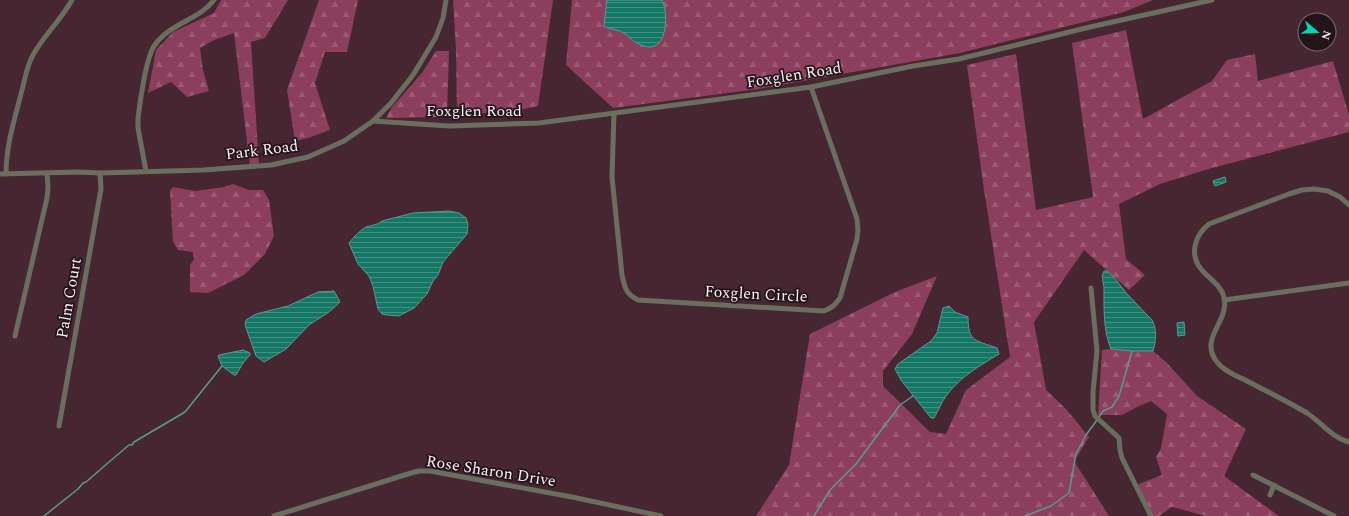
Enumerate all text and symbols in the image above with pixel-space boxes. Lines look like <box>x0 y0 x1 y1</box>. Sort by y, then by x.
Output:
north arrow <box>1297 12 1337 52</box>
text: N <box>1316 28 1335 42</box>
street label: Foxglen Road <box>745 56 843 94</box>
street label: Foxglen Road <box>426 99 522 123</box>
street label: Park Road <box>224 134 300 166</box>
street label: Palm Court <box>50 256 88 340</box>
street label: Foxglen Circle <box>704 279 808 309</box>
street label: Rose Sharon Drive <box>424 449 558 493</box>

